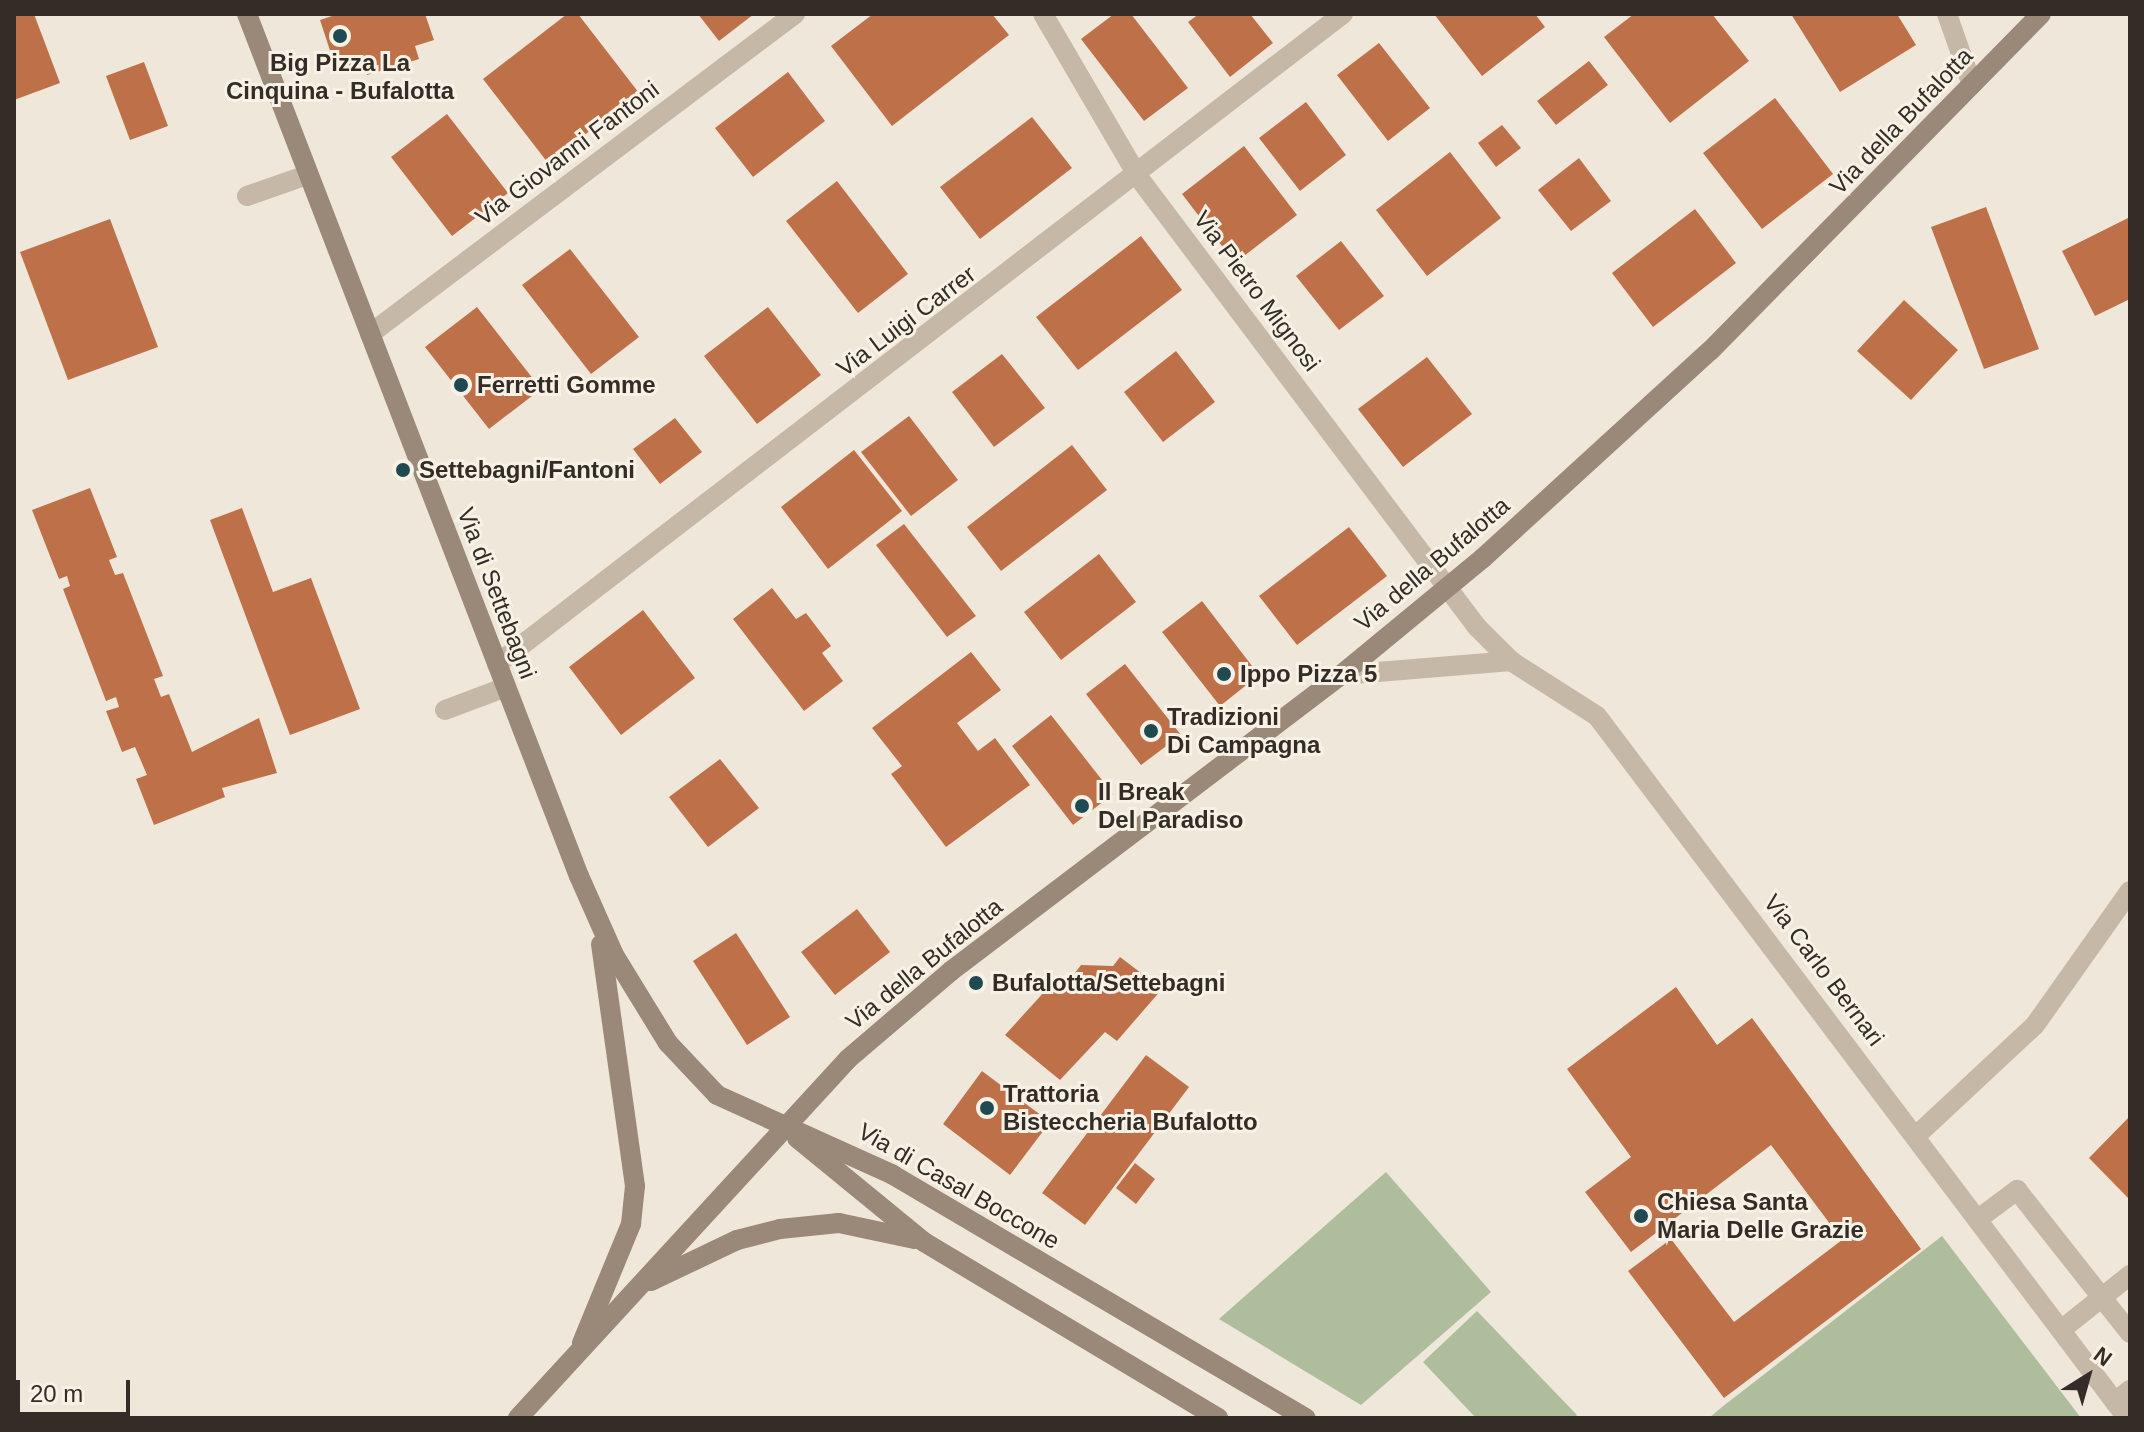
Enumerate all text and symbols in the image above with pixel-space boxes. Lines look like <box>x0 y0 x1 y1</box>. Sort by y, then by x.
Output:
marker: Big Pizza La Cinquina - Bufalotta <box>331 27 349 45</box>
street label: Via della Bufalotta <box>1824 42 1978 200</box>
place label: Big Pizza La Cinquina - Bufalotta <box>226 49 454 105</box>
street label: Via Giovanni Fantoni <box>470 75 664 231</box>
street label: Via Pietro Mignosi <box>1187 205 1327 377</box>
street label: Via Luigi Carrer <box>831 259 981 383</box>
place label: Ferretti Gomme <box>477 371 656 399</box>
marker: Ferretti Gomme <box>452 376 470 394</box>
place label: Settebagni/Fantoni <box>419 456 635 484</box>
marker: Settebagni/Fantoni <box>394 461 412 479</box>
street label: Via della Bufalotta <box>1349 491 1515 637</box>
street label: Via di Settebagni <box>451 503 543 683</box>
place label: Ippo Pizza 5 <box>1240 660 1377 688</box>
marker: Ippo Pizza 5 <box>1215 665 1233 683</box>
place label: Tradizioni Di Campagna <box>1167 703 1320 759</box>
marker: Tradizioni Di Campagna <box>1142 722 1160 740</box>
place label: Il Break Del Paradiso <box>1098 778 1243 834</box>
marker: Il Break Del Paradiso <box>1073 797 1091 815</box>
street label: Via Carlo Bernari <box>1758 889 1890 1051</box>
street label: Via della Bufalotta <box>840 892 1008 1036</box>
place label: Bufalotta/Settebagni <box>992 969 1225 997</box>
marker: Bufalotta/Settebagni <box>967 974 985 992</box>
place label: Trattoria Bisteccheria Bufalotto <box>1003 1080 1258 1136</box>
marker: Trattoria Bisteccheria Bufalotto <box>978 1099 996 1117</box>
street label: Via di Casal Boccone <box>853 1117 1065 1255</box>
place label: Chiesa Santa Maria Delle Grazie <box>1657 1188 1864 1244</box>
marker: Chiesa Santa Maria Delle Grazie <box>1632 1207 1650 1225</box>
north arrow <box>2048 1336 2128 1416</box>
text: N <box>2089 1342 2117 1371</box>
scale bar <box>20 1364 134 1414</box>
text: 20 m <box>30 1380 83 1407</box>

